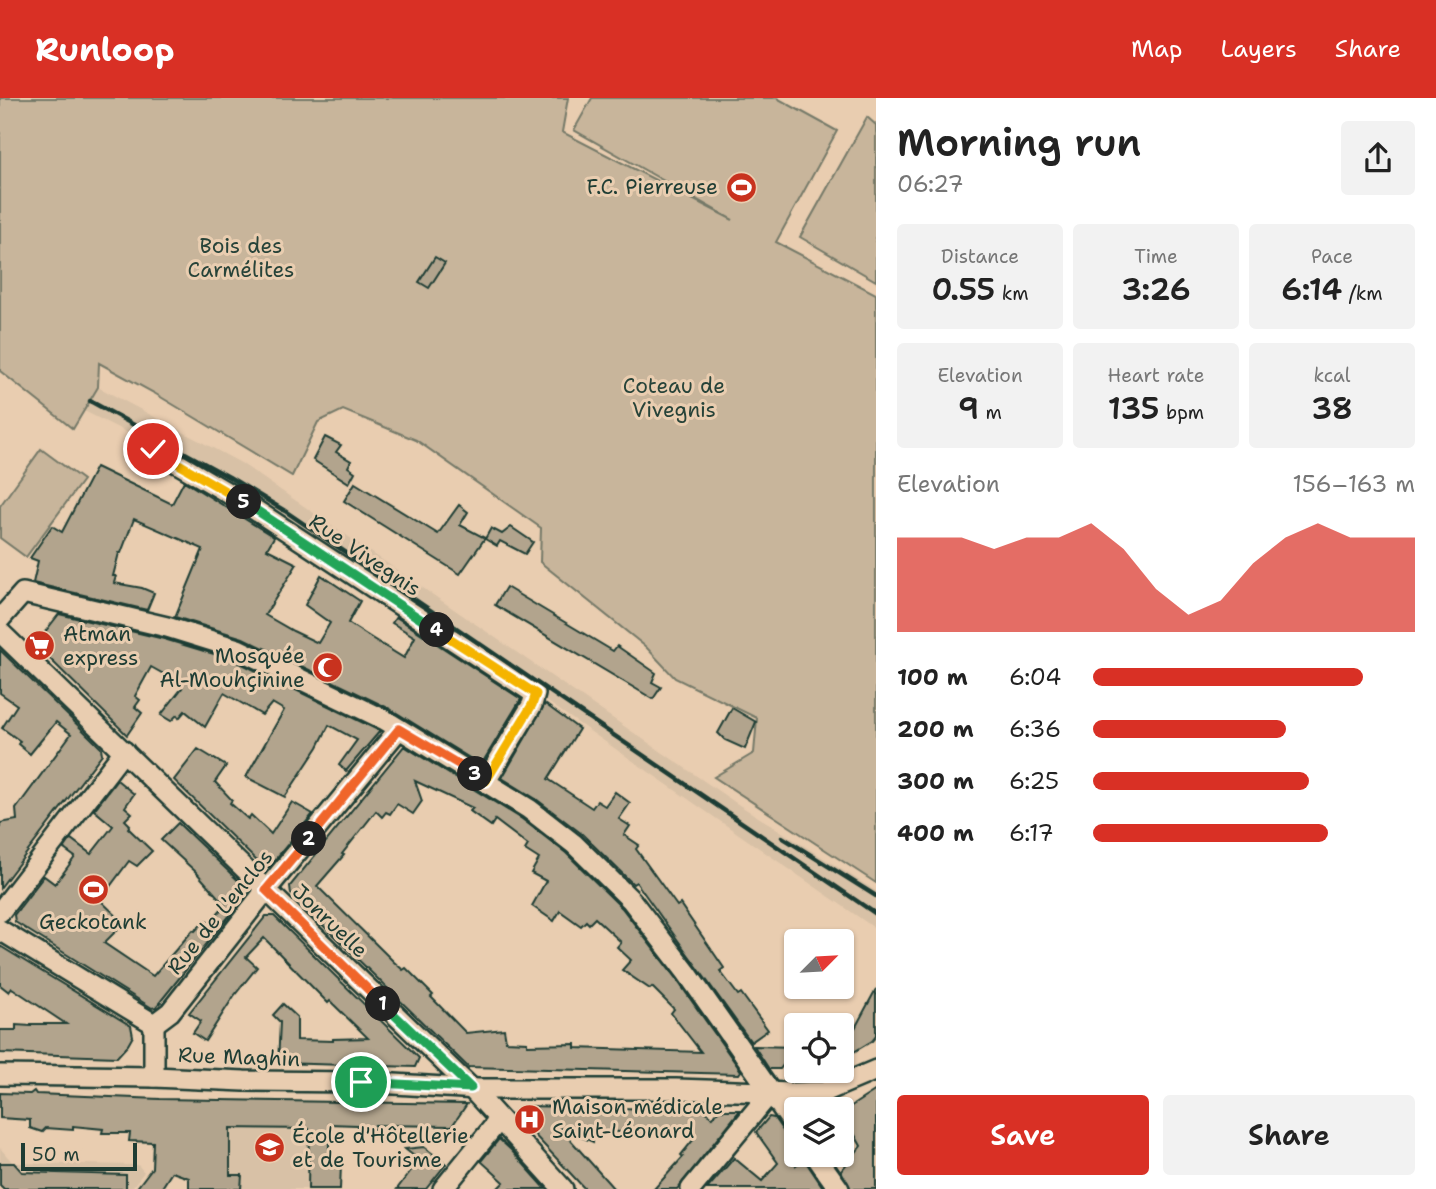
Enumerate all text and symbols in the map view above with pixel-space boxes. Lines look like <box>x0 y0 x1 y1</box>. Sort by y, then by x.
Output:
text: Runloop <box>35 27 174 72</box>
text: Map <box>1131 33 1182 65</box>
text: Layers <box>1220 33 1297 65</box>
text: Share <box>1335 33 1401 65</box>
text: Morning run <box>897 117 1141 168</box>
button: share <box>1341 121 1415 195</box>
text: 06:27 <box>897 169 964 199</box>
sports icon: F.C. Pierreuse <box>724 170 758 204</box>
place label: F.C. Pierreuse <box>587 173 718 201</box>
park label: Bois des Carmélites <box>188 232 294 284</box>
text: Distance <box>941 244 1019 269</box>
text: Time <box>1134 244 1178 269</box>
text: Pace <box>1311 244 1353 269</box>
text: 0.55 <box>931 269 995 310</box>
text: 3:26 <box>1121 269 1191 310</box>
text: 6:14 <box>1281 269 1342 310</box>
text: km <box>995 281 1029 306</box>
text: /km <box>1342 281 1383 306</box>
text: Elevation <box>937 363 1023 388</box>
text: Heart rate <box>1108 363 1204 388</box>
text: kcal <box>1314 363 1350 388</box>
park label: Coteau de Vivegnis <box>623 372 725 424</box>
text: 9 <box>958 388 979 429</box>
text: 135 <box>1108 388 1159 429</box>
text: 38 <box>1311 388 1353 429</box>
text: m <box>979 400 1002 425</box>
text: bpm <box>1159 400 1204 425</box>
pin <box>123 419 183 479</box>
icon: check <box>134 430 172 468</box>
text: Elevation <box>897 469 1000 499</box>
text: 156–163 m <box>1293 469 1415 499</box>
pin: 5 <box>226 484 262 520</box>
text: 5 <box>238 489 249 514</box>
street label: Rue Vivegnis <box>304 507 426 603</box>
pin: 4 <box>420 612 454 648</box>
text: 4 <box>430 617 443 642</box>
place label: Atman express <box>63 620 138 672</box>
supermarket icon: Atman express <box>23 629 57 663</box>
place label: Mosquée Al-Mouhçinine <box>160 642 305 694</box>
mosque icon: Mosquée Al-Mouhçinine <box>311 651 345 685</box>
text: 100 m <box>897 662 968 692</box>
text: 6:04 <box>1009 662 1061 692</box>
text: 200 m <box>897 714 974 744</box>
text: 6:36 <box>1009 714 1061 744</box>
pin: 3 <box>458 756 492 792</box>
text: 3 <box>468 761 481 786</box>
text: 300 m <box>897 766 974 796</box>
text: 6:25 <box>1009 766 1059 796</box>
text: 400 m <box>897 818 974 848</box>
text: 6:17 <box>1009 818 1054 848</box>
pin: 2 <box>292 822 326 856</box>
text: 2 <box>302 826 315 851</box>
street label: Rue de L'enclos <box>161 844 279 980</box>
sports icon: Geckotank <box>76 873 110 907</box>
street label: Jonruelle <box>286 878 374 964</box>
place label: Geckotank <box>39 908 147 936</box>
north arrow <box>784 929 854 999</box>
map controls <box>784 929 854 1167</box>
pin: 1 <box>366 986 400 1021</box>
text: 1 <box>378 991 387 1016</box>
button: locate <box>784 1013 854 1083</box>
street label: Rue Maghin <box>177 1041 301 1073</box>
pin <box>331 1052 391 1112</box>
icon: arrive <box>342 1063 380 1101</box>
place label: Maison médicale Saint-Léonard <box>552 1093 723 1145</box>
button: Save <box>897 1095 1149 1175</box>
button: Share <box>1163 1095 1415 1175</box>
button: layers <box>784 1097 854 1167</box>
hospital icon: Maison médicale Saint-Léonard <box>512 1102 546 1136</box>
place label: École d'Hôtellerie et de Tourisme <box>292 1121 469 1174</box>
school or university icon: École d'Hôtellerie et de Tourisme <box>252 1131 286 1165</box>
scale bar <box>21 1140 136 1172</box>
text: 50 m <box>32 1142 80 1167</box>

